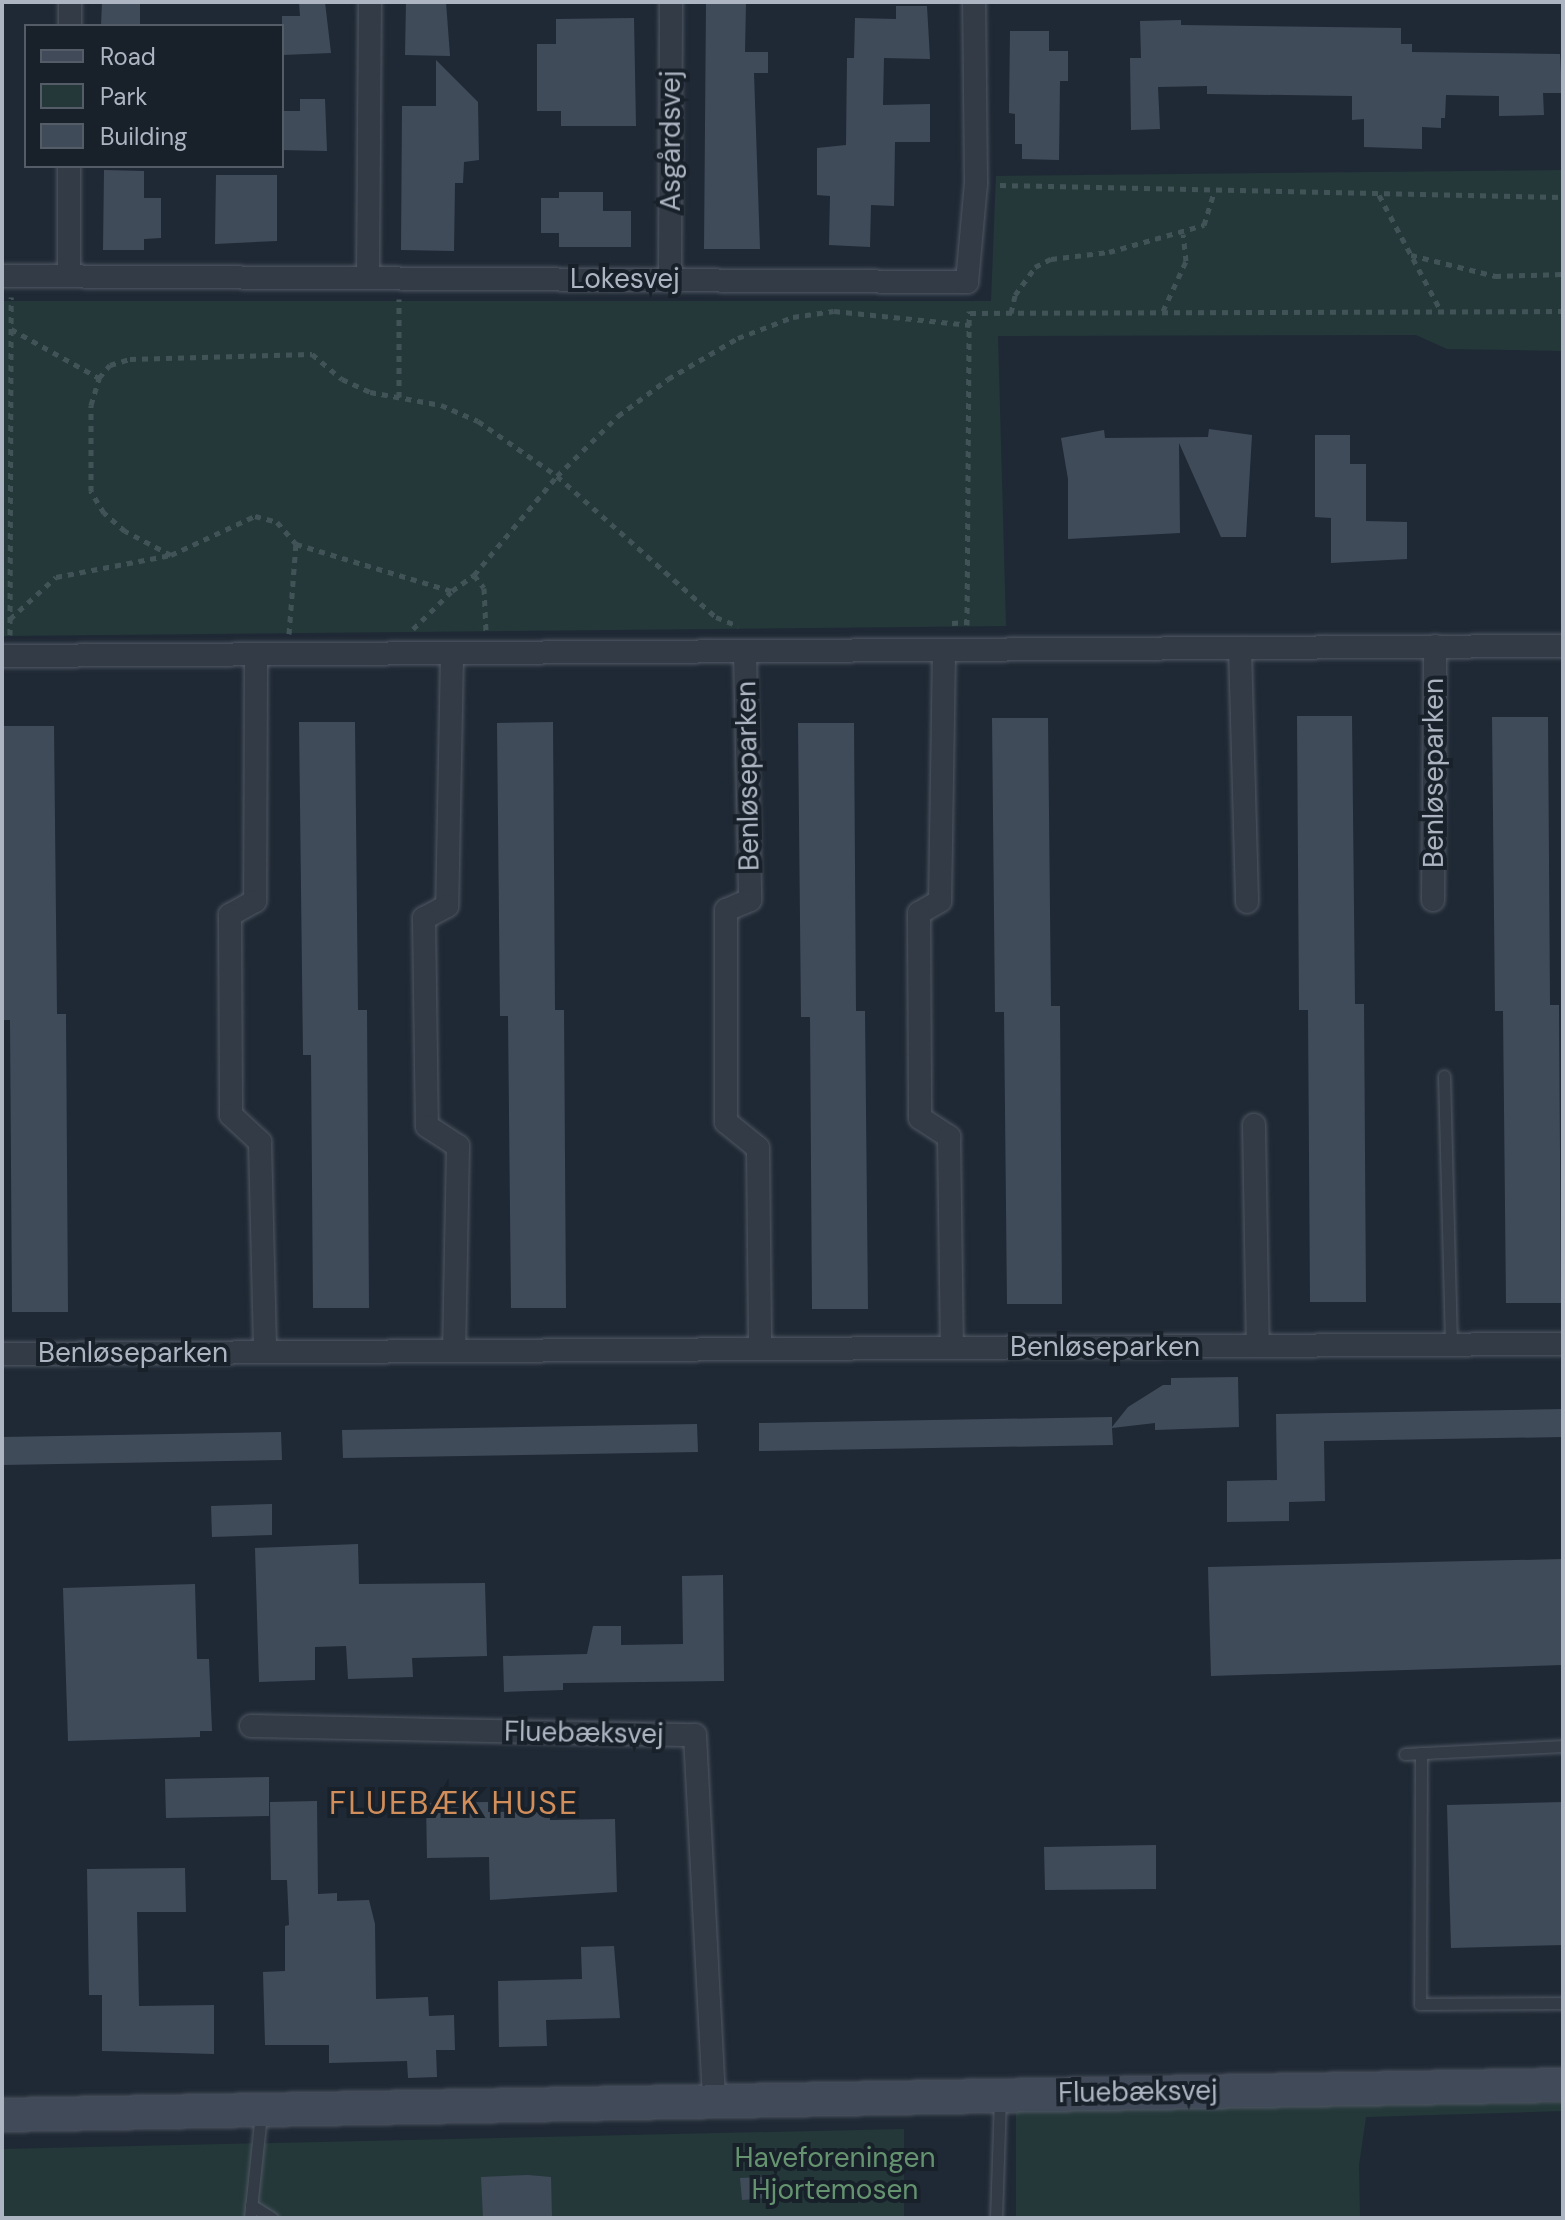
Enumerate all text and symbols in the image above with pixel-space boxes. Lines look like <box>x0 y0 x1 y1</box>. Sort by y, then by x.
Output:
legend <box>24 24 284 168</box>
text: Road <box>100 41 156 72</box>
street label: Asgårdsvej <box>654 71 688 211</box>
text: Park <box>100 81 147 112</box>
text: Building <box>100 121 187 152</box>
street label: Lokesvej <box>570 262 680 296</box>
street label: Benløseparken <box>1417 678 1451 868</box>
street label: Benløseparken <box>730 681 766 871</box>
street label: Benløseparken <box>1010 1330 1200 1364</box>
street label: Benløseparken <box>38 1336 228 1370</box>
street label: Fluebæksvej <box>504 1715 664 1751</box>
district label: FLUEBÆK HUSE <box>329 1784 579 1822</box>
street label: Fluebæksvej <box>1058 2074 1218 2110</box>
park label: Haveforeningen Hjortemosen <box>735 2141 935 2207</box>

